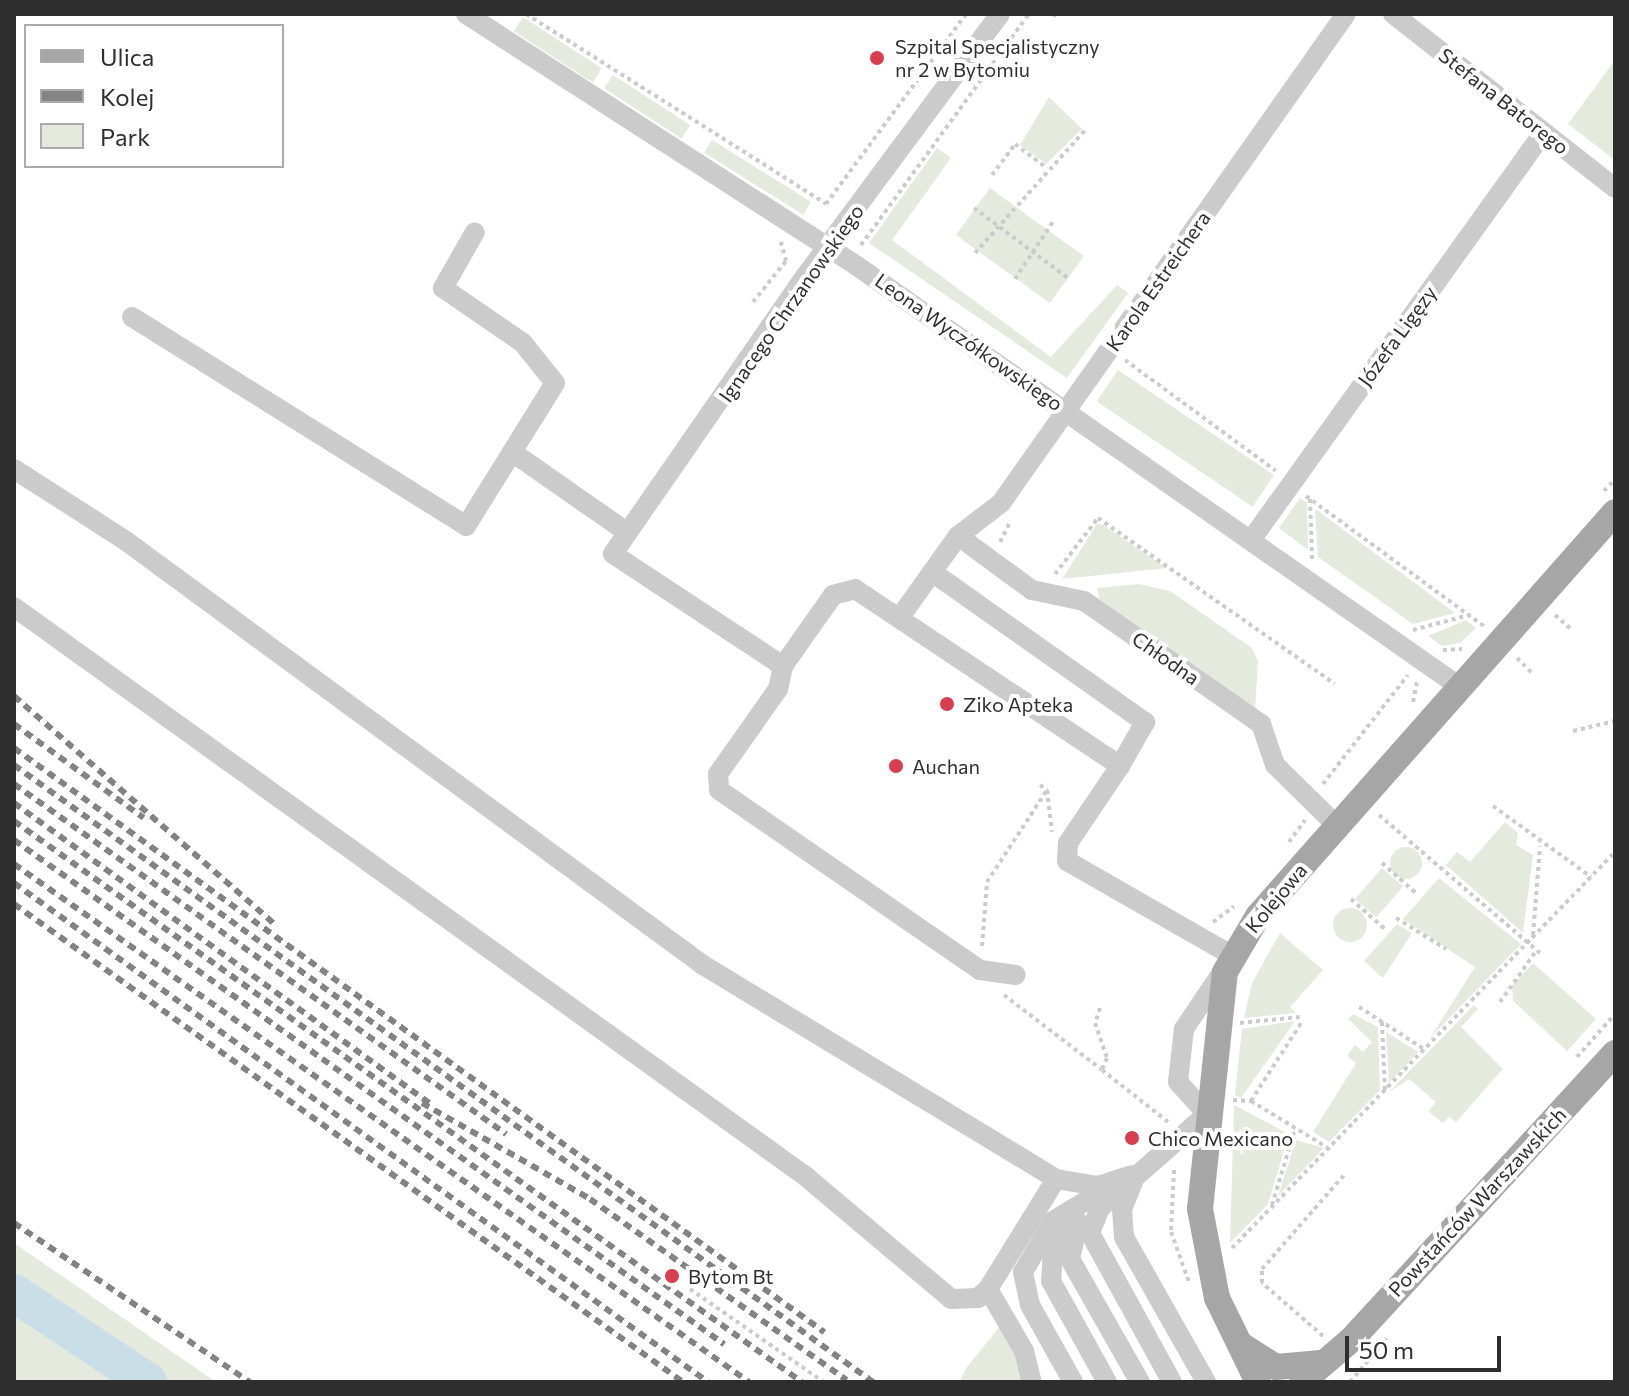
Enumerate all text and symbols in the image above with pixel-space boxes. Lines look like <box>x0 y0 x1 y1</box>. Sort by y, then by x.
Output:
legend <box>24 24 284 168</box>
place label: Szpital Specjalistyczny nr 2 w Bytomiu <box>895 34 1100 81</box>
text: Ulica <box>100 42 154 71</box>
street label: Stefana Batorego <box>1434 43 1574 159</box>
marker: Szpital Specjalistyczny nr 2 w Bytomiu <box>866 47 888 69</box>
text: Kolej <box>100 82 154 111</box>
text: Park <box>100 122 150 151</box>
street label: Ignacego Chrzanowskiego <box>713 199 869 407</box>
street label: Karola Estreichera <box>1101 206 1215 356</box>
street label: Leona Wyczółkowskiego <box>871 268 1067 416</box>
street label: Józefa Ligęzy <box>1353 281 1441 391</box>
street label: Chłodna <box>1128 626 1204 690</box>
place label: Ziko Apteka <box>963 692 1073 716</box>
marker: Ziko Apteka <box>938 695 956 713</box>
place label: Auchan <box>912 754 980 778</box>
marker: Auchan <box>887 757 905 775</box>
street label: Kolejowa <box>1240 858 1312 938</box>
street label: Powstańców Warszawskich <box>1383 1103 1571 1301</box>
place label: Chico Mexicano <box>1148 1126 1293 1150</box>
marker: Chico Mexicano <box>1123 1129 1141 1147</box>
place label: Bytom Bt <box>688 1264 774 1288</box>
marker: Bytom Bt <box>663 1267 681 1285</box>
scale bar <box>1349 1320 1505 1370</box>
text: 50 m <box>1359 1335 1414 1364</box>

